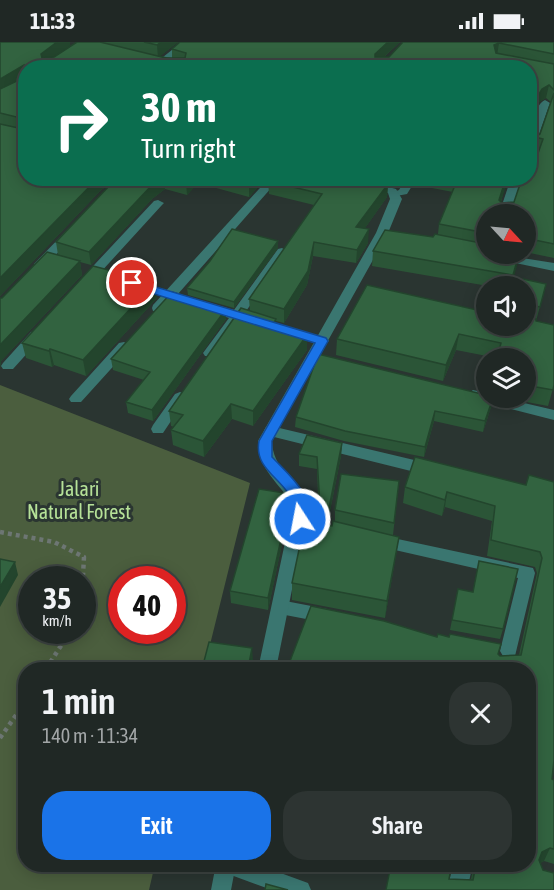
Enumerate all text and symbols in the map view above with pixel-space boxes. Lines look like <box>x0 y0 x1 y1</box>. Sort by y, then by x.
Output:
text: 11:33 <box>30 8 75 34</box>
text: 30 m <box>141 83 216 131</box>
icon: right <box>42 84 120 162</box>
text: Turn right <box>141 133 236 164</box>
north arrow <box>476 204 536 264</box>
map controls <box>476 204 536 408</box>
pin <box>106 257 157 308</box>
icon: arrive <box>115 266 148 299</box>
button: sound <box>476 276 536 336</box>
button: layers <box>476 348 536 408</box>
park label: Jalari Natural Forest <box>27 477 131 523</box>
position arrow <box>268 487 332 551</box>
speed limit sign: 40 <box>108 566 186 644</box>
text: 35 <box>43 581 71 615</box>
text: km/h <box>42 612 72 629</box>
text: 1 min <box>42 680 116 722</box>
button: close <box>449 682 512 745</box>
text: 140 m · 11:34 <box>42 724 138 747</box>
button: Exit <box>42 791 271 860</box>
button: Share <box>283 791 512 860</box>

